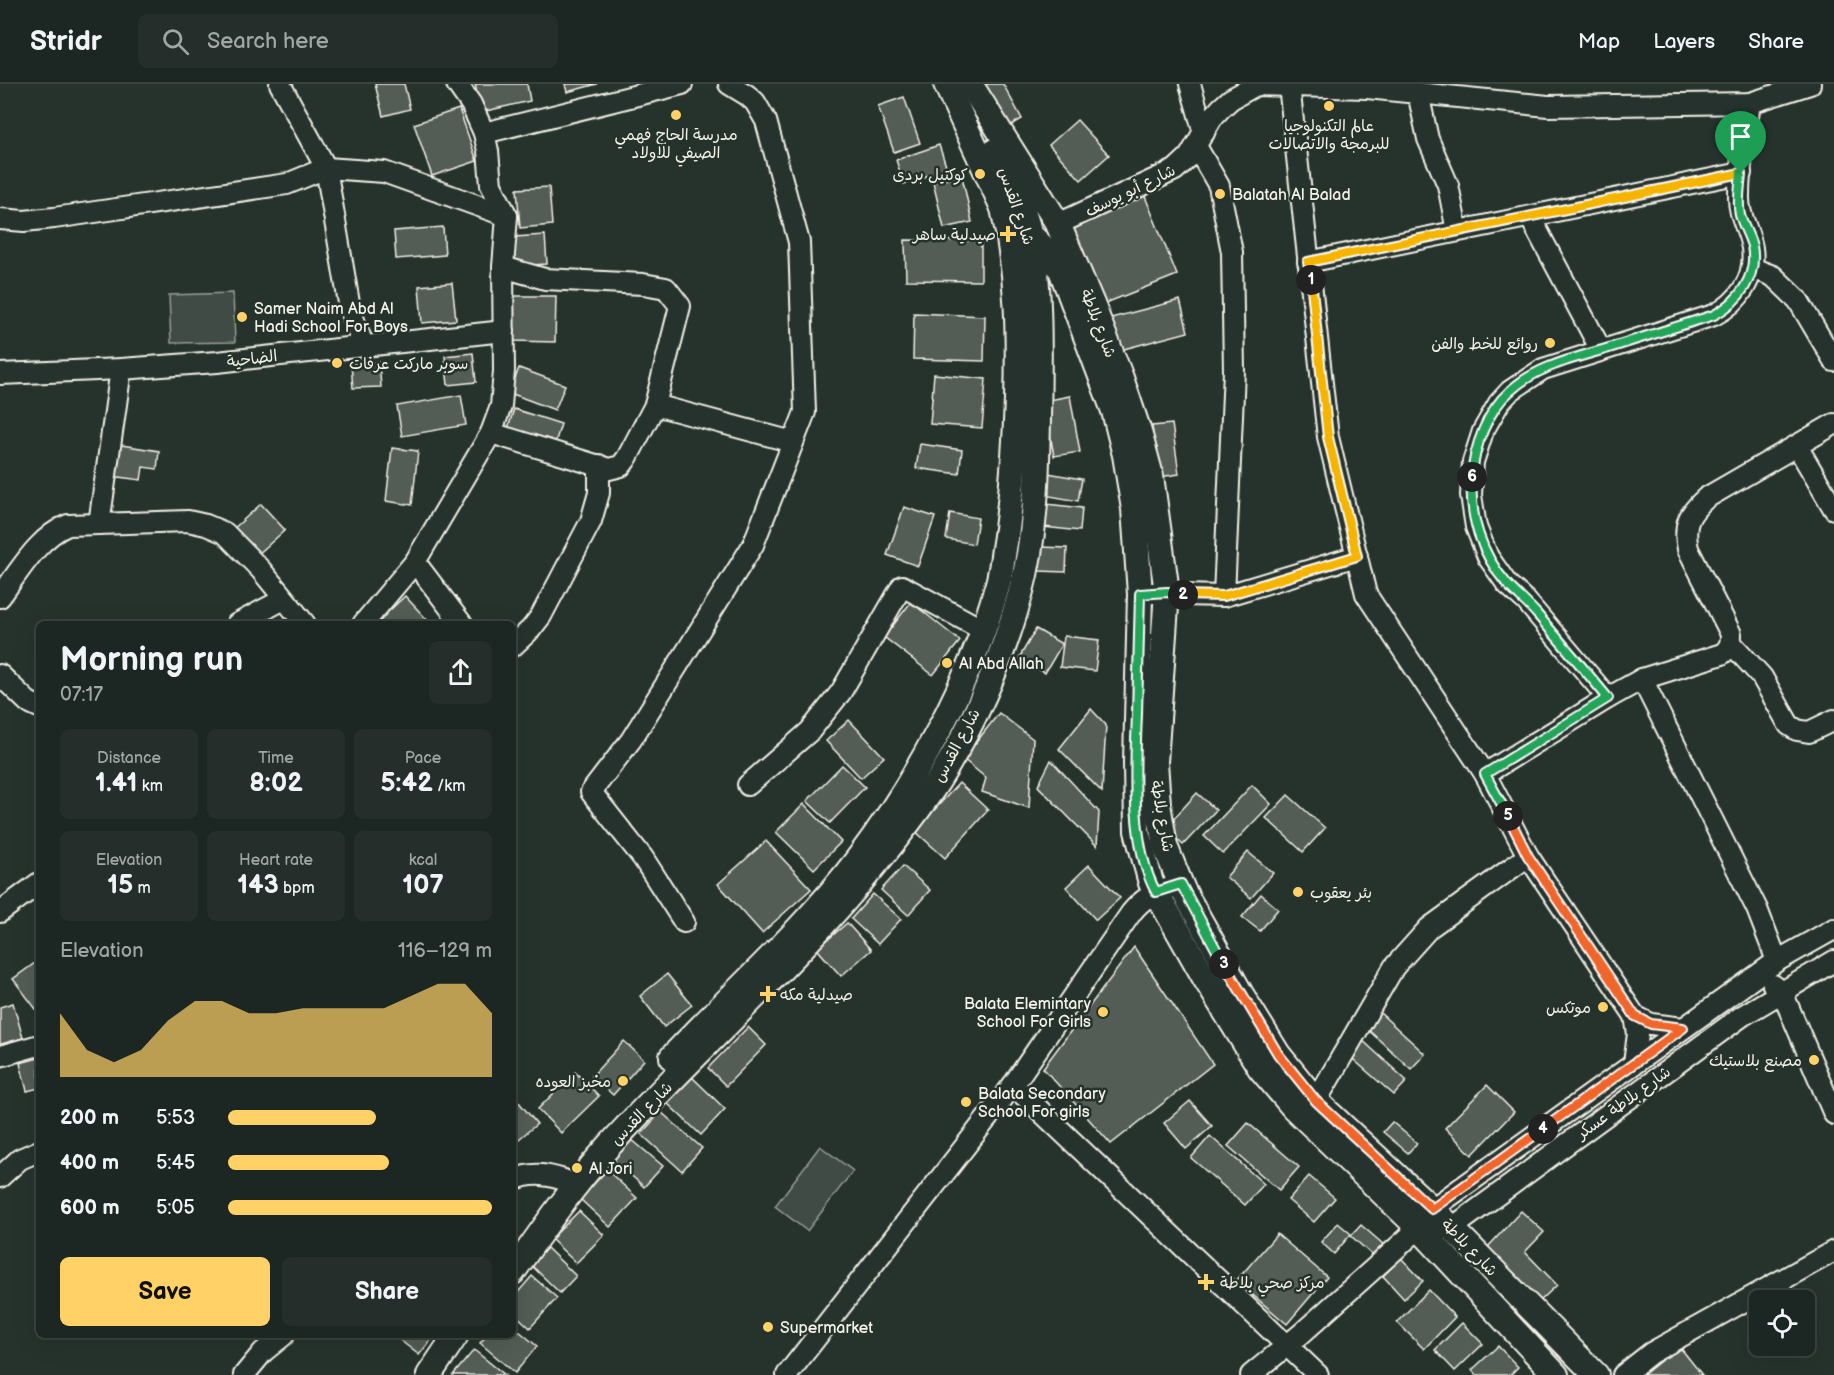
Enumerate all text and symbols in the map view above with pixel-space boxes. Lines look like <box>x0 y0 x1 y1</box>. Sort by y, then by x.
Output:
search box <box>138 14 558 68</box>
text: Stridr <box>30 25 102 58</box>
icon: search <box>159 25 192 58</box>
text: Search here <box>207 28 329 55</box>
text: Map <box>1578 29 1620 54</box>
text: Layers <box>1653 29 1715 54</box>
text: Share <box>1748 29 1804 54</box>
marker: عالم التكنولوجيا للبرمجة والاتصالات <box>1322 99 1336 113</box>
marker: مدرسة الحاج فهمي الصيفي للاولاد <box>669 108 683 122</box>
pin <box>1715 111 1766 173</box>
place label: عالم التكنولوجيا للبرمجة والاتصالات <box>1269 117 1389 154</box>
icon: arrive <box>1724 120 1757 153</box>
place label: مدرسة الحاج فهمي الصيفي للاولاد <box>614 126 738 167</box>
street label: شارع أبو يوسف <box>1082 161 1179 222</box>
street label: شارع القدس <box>993 165 1038 248</box>
place label: كوكتيل بردى <box>893 166 968 185</box>
marker: كوكتيل بردى <box>973 167 987 181</box>
place label: Balatah Al Balad <box>1232 186 1351 205</box>
marker: Balatah Al Balad <box>1213 187 1227 201</box>
place label: صيدلية ساهر <box>911 226 996 245</box>
marker: صيدلية ساهر <box>1001 227 1015 241</box>
pin: 1 <box>1296 265 1326 295</box>
text: 1 <box>1308 270 1314 289</box>
street label: شارع بلاطة <box>1075 286 1119 361</box>
place label: Samer Naim Abd Al Hadi School For Boys <box>254 300 408 337</box>
marker: Samer Naim Abd Al Hadi School For Boys <box>235 310 249 324</box>
place label: روائع للخط والفن <box>1431 335 1538 355</box>
marker: روائع للخط والفن <box>1543 336 1557 350</box>
street label: الضاحية <box>226 347 278 372</box>
place label: سوبر ماركت عرفات <box>349 355 468 374</box>
marker: سوبر ماركت عرفات <box>330 356 344 370</box>
pin: 6 <box>1457 462 1487 492</box>
text: 6 <box>1467 467 1477 486</box>
pin: 2 <box>1168 580 1198 610</box>
text: 2 <box>1178 585 1188 604</box>
text: Morning run <box>60 640 243 680</box>
button: share <box>429 641 492 704</box>
place label: Al Abd Allah <box>959 655 1044 674</box>
marker: Al Abd Allah <box>940 656 954 670</box>
text: 07:17 <box>60 683 103 707</box>
street label: شارع القدس <box>930 706 986 786</box>
text: Distance <box>97 749 161 768</box>
text: Time <box>258 749 294 768</box>
text: Pace <box>405 749 441 768</box>
text: 1.41 <box>95 768 138 799</box>
text: 8:02 <box>249 768 303 799</box>
text: 5:42 <box>381 768 433 799</box>
text: km <box>138 777 163 796</box>
text: /km <box>433 777 465 796</box>
street label: شارع بلاطة <box>1145 779 1177 854</box>
pin: 5 <box>1493 801 1523 831</box>
text: 5 <box>1503 806 1513 825</box>
text: Elevation <box>96 851 162 870</box>
text: Heart rate <box>239 851 313 870</box>
text: kcal <box>409 851 437 870</box>
text: 15 <box>107 870 133 901</box>
text: 143 <box>237 870 279 901</box>
text: 107 <box>402 870 444 901</box>
text: m <box>133 879 151 898</box>
text: bpm <box>279 879 315 898</box>
place label: بئر يعقوب <box>1310 884 1372 903</box>
marker: بئر يعقوب <box>1291 885 1305 899</box>
text: Elevation <box>60 939 143 963</box>
text: 116–129 m <box>398 939 492 963</box>
pin: 3 <box>1209 949 1239 979</box>
text: 3 <box>1219 954 1229 973</box>
place label: صيدلية مكه <box>780 986 853 1005</box>
marker: صيدلية مكه <box>761 987 775 1001</box>
place label: Balata Elemintary School For Girls <box>964 995 1092 1032</box>
place label: موتكس <box>1546 999 1591 1018</box>
marker: موتكس <box>1596 1000 1610 1014</box>
marker: Balata Elemintary School For Girls <box>1096 1005 1110 1019</box>
place label: مصنع بلاستيك <box>1709 1052 1802 1072</box>
marker: مصنع بلاستيك <box>1807 1053 1821 1067</box>
street label: شارع بلاطة عسكر <box>1571 1063 1675 1146</box>
place label: مخبز العوده <box>535 1073 611 1092</box>
marker: مخبز العوده <box>616 1074 630 1088</box>
street label: شارع القدس <box>607 1078 678 1150</box>
place label: Balata Secondary School For girls <box>978 1085 1107 1122</box>
marker: Balata Secondary School For girls <box>959 1095 973 1109</box>
text: 200 m <box>60 1106 119 1130</box>
text: 5:53 <box>156 1106 195 1130</box>
pin: 4 <box>1528 1114 1558 1144</box>
text: 4 <box>1538 1119 1548 1138</box>
text: 400 m <box>60 1151 119 1175</box>
text: 5:45 <box>156 1151 195 1175</box>
place label: Al Jori <box>589 1160 632 1179</box>
marker: Al Jori <box>570 1161 584 1175</box>
text: 600 m <box>60 1196 120 1220</box>
text: 5:05 <box>156 1196 195 1220</box>
street label: شارع بلاطة <box>1436 1215 1501 1281</box>
button: Save <box>60 1257 270 1326</box>
button: Share <box>282 1257 492 1326</box>
marker: مركز صحي بلاطة <box>1197 1273 1215 1291</box>
place label: مركز صحي بلاطة <box>1220 1274 1325 1297</box>
map controls <box>1749 1290 1815 1356</box>
button: locate <box>1749 1290 1815 1356</box>
place label: Supermarket <box>780 1319 873 1338</box>
marker: Supermarket <box>761 1320 775 1334</box>

